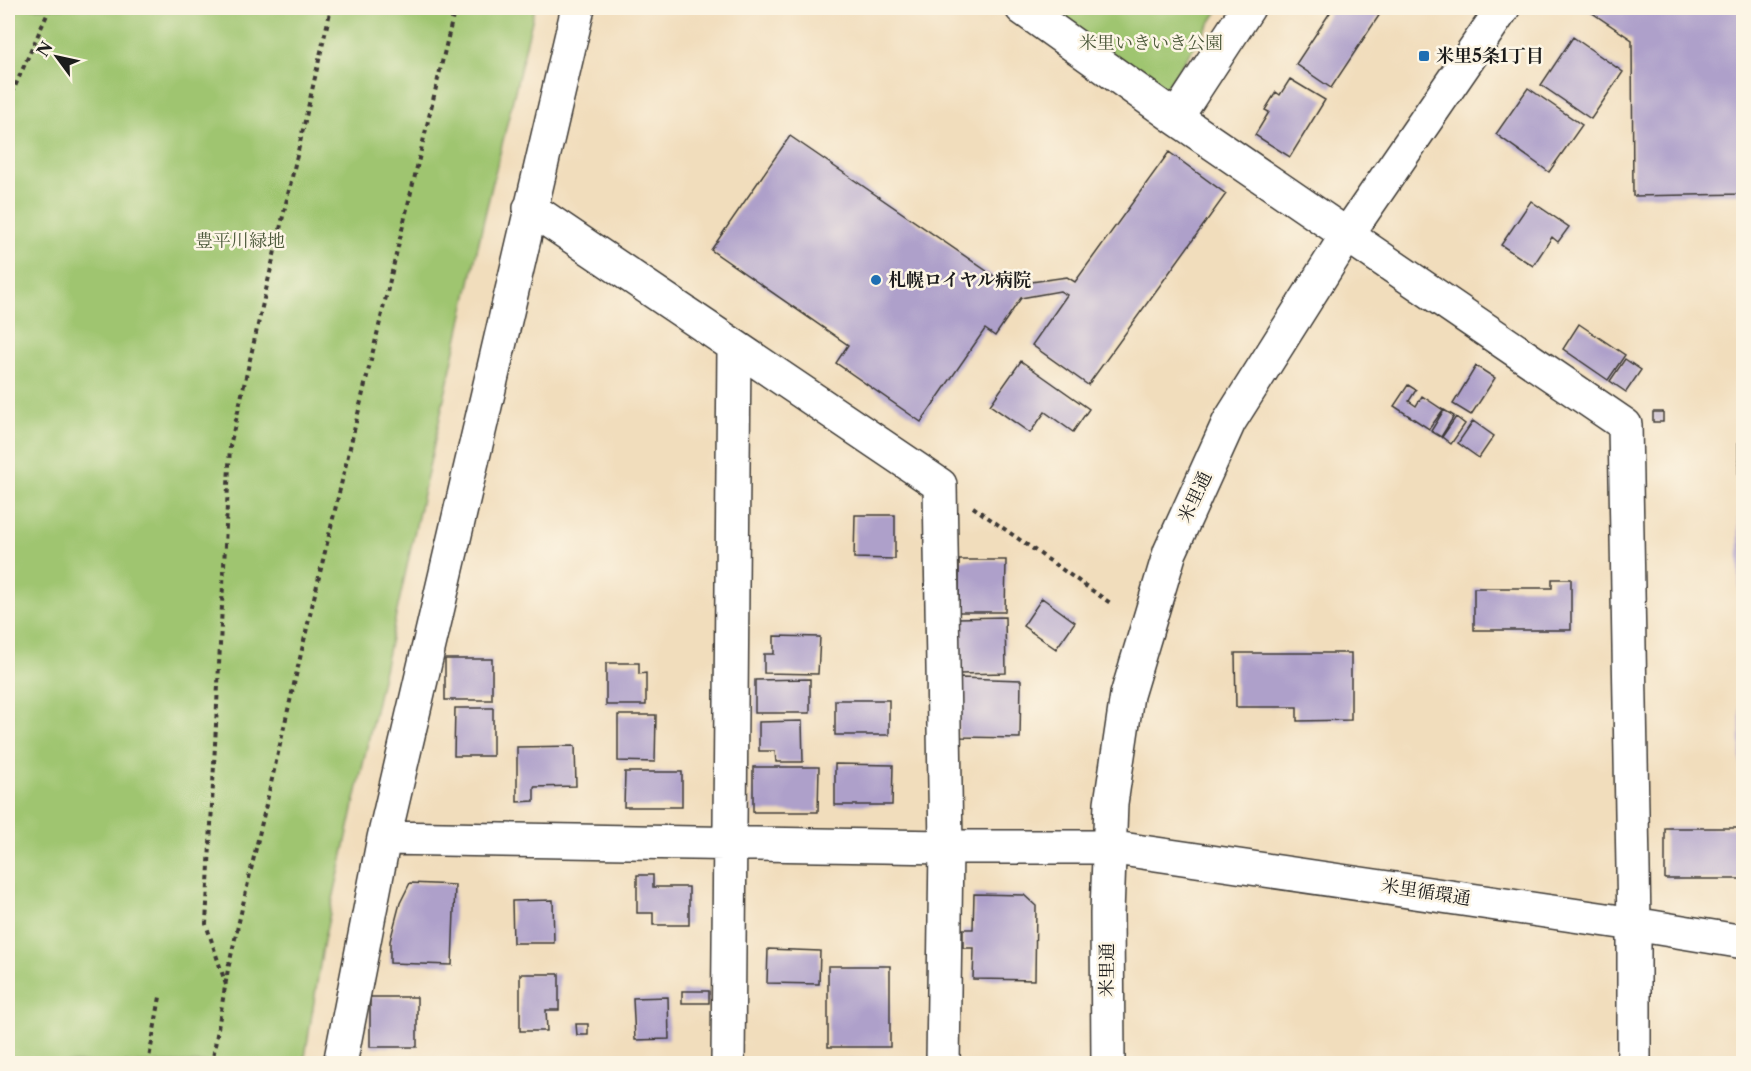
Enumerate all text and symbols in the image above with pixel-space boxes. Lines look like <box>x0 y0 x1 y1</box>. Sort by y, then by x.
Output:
north arrow <box>27 27 87 87</box>
park label: 米里いきいき公園 <box>1079 32 1223 54</box>
text: N <box>32 37 57 60</box>
place label: 米里5条1丁目 <box>1436 45 1544 67</box>
marker: 米里5条1丁目 <box>1417 49 1431 63</box>
park label: 豊平川緑地 <box>195 230 285 252</box>
place label: 札幌ロイヤル病院 <box>888 269 1031 291</box>
marker: 札幌ロイヤル病院 <box>869 273 883 287</box>
street label: 米里通 <box>1174 468 1216 526</box>
street label: 米里循環通 <box>1380 874 1472 910</box>
street label: 米里通 <box>1096 943 1118 997</box>

